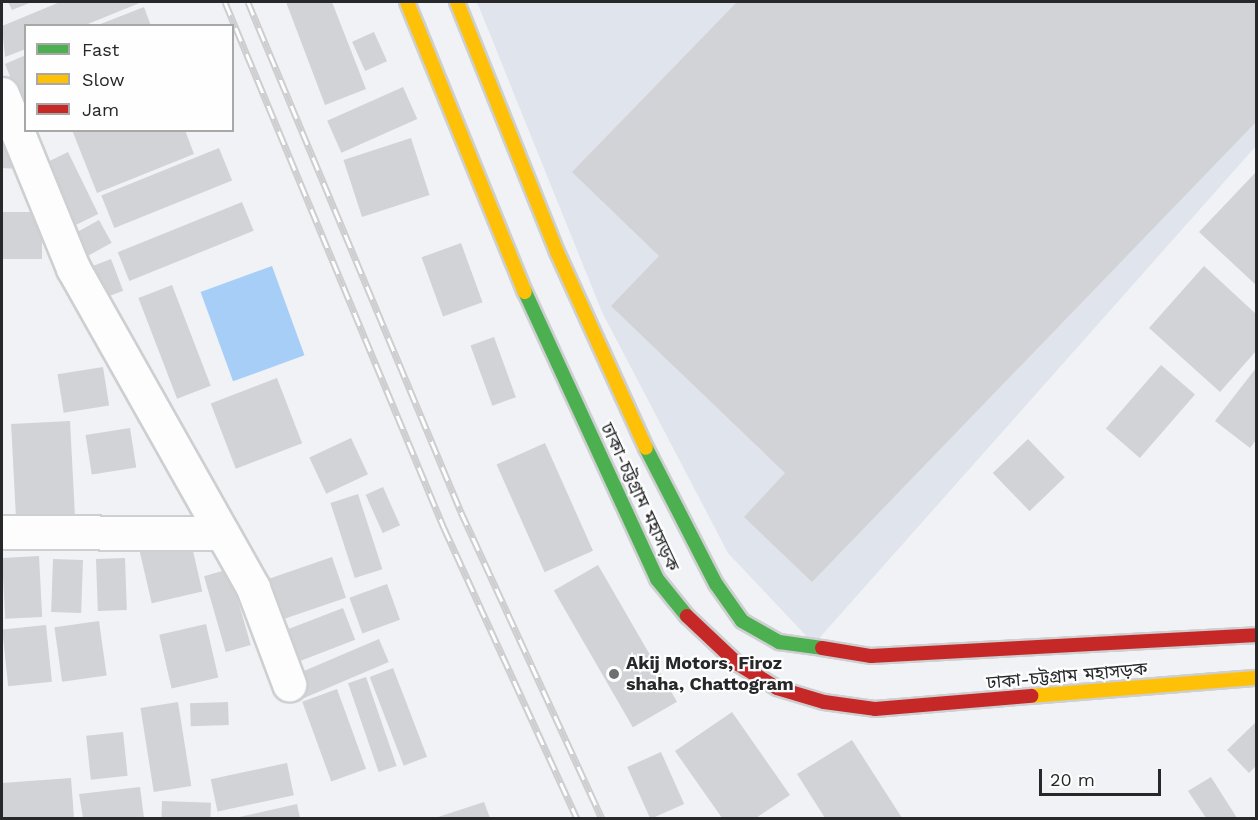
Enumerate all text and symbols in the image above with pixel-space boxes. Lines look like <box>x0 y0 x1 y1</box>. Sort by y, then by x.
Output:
legend <box>24 24 234 132</box>
text: Fast <box>82 39 119 60</box>
text: Slow <box>82 69 125 90</box>
text: Jam <box>82 99 119 120</box>
street label: ঢাকা-চট্টগ্রাম মহাসড়ক <box>596 419 684 575</box>
place label: Akij Motors, Firoz shaha, Chattogram <box>626 653 794 696</box>
street label: ঢাকা-চট্টগ্রাম মহাসড়ক <box>986 658 1148 694</box>
marker: Akij Motors, Firoz shaha, Chattogram <box>607 667 621 681</box>
scale bar <box>1042 757 1164 795</box>
text: 20 m <box>1050 769 1095 790</box>

